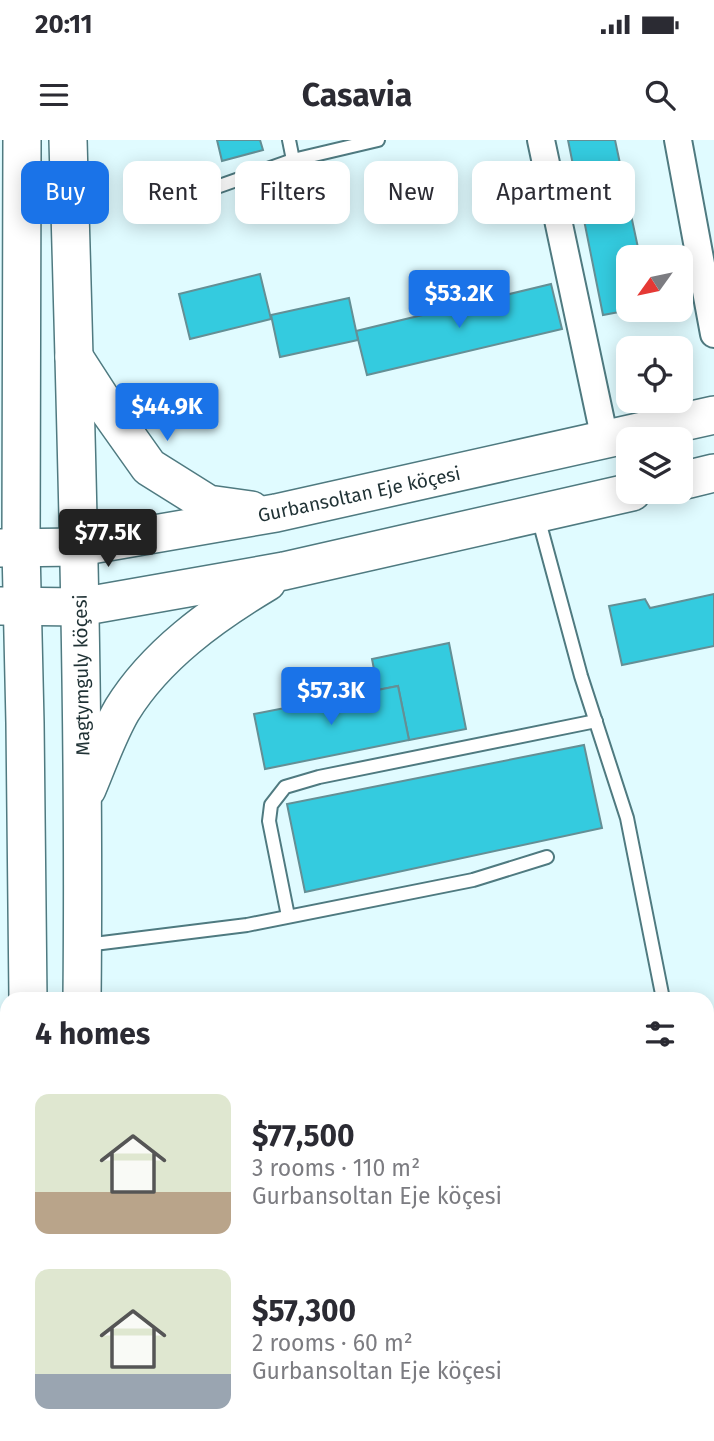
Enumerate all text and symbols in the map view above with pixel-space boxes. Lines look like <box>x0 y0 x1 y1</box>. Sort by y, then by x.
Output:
text: 20:11 <box>35 9 93 40</box>
icon: menu <box>35 76 73 114</box>
text: Casavia <box>302 76 412 114</box>
icon: search <box>641 76 679 114</box>
chip: Buy <box>21 161 109 224</box>
chip: Rent <box>123 161 221 224</box>
chip: Filters <box>235 161 350 224</box>
chip: New <box>364 161 458 224</box>
chip: Apartment <box>472 161 635 224</box>
north arrow <box>616 245 693 322</box>
map controls <box>616 245 693 504</box>
pin: $53.2K <box>402 270 516 330</box>
text: $53.2K <box>425 279 493 307</box>
button: locate <box>616 336 693 413</box>
pin: $44.9K <box>110 384 224 443</box>
text: $44.9K <box>131 392 203 420</box>
button: layers <box>616 427 693 504</box>
street label: Gurbansoltan Eje köçesi <box>256 462 463 527</box>
pin: $77.5K <box>51 510 165 569</box>
text: $77.5K <box>75 518 141 546</box>
street label: Magtymguly köçesi <box>69 594 94 756</box>
pin: $57.3K <box>274 668 388 727</box>
text: $57.3K <box>297 676 365 704</box>
icon: filters <box>641 1015 679 1053</box>
text: 4 homes <box>35 1016 150 1052</box>
text: $77,500 <box>252 1118 355 1154</box>
icon: home <box>91 1122 175 1206</box>
text: 3 rooms · 110 m² <box>252 1154 420 1182</box>
text: Gurbansoltan Eje köçesi <box>252 1182 502 1210</box>
text: $57,300 <box>252 1293 356 1329</box>
icon: home <box>91 1297 175 1381</box>
text: 2 rooms · 60 m² <box>252 1329 413 1357</box>
text: Gurbansoltan Eje köçesi <box>252 1357 502 1385</box>

